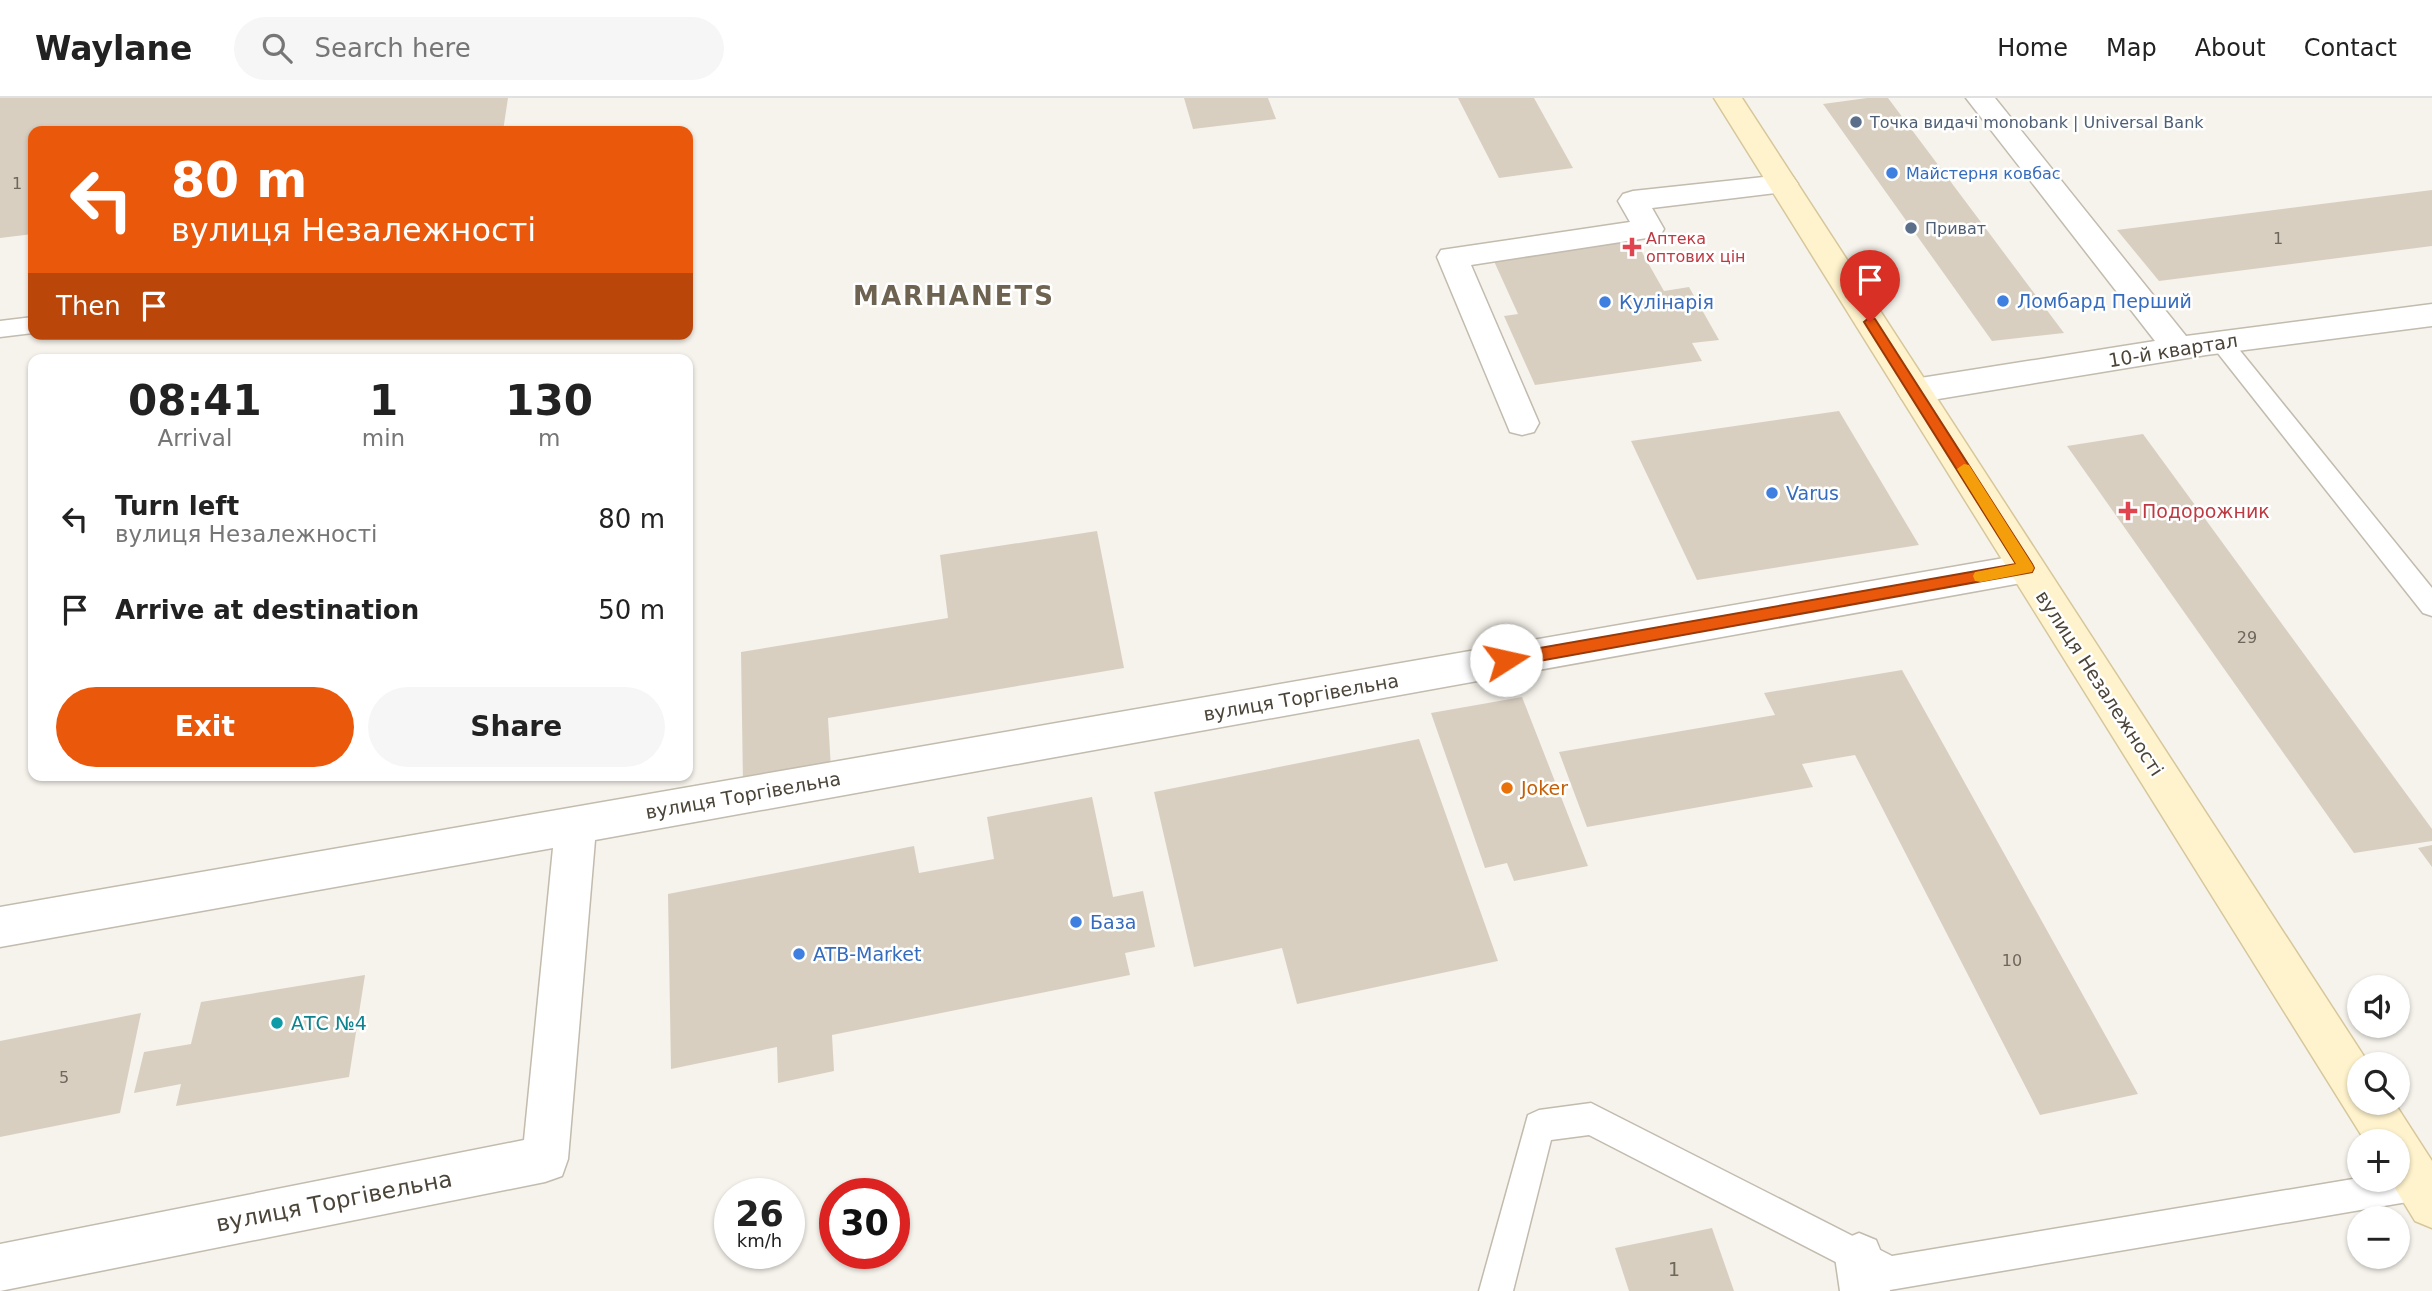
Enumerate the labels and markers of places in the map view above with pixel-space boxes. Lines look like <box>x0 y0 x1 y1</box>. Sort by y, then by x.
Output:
place label: Точка видачі monobank | Universal Bank <box>1869 113 2204 132</box>
marker: Точка видачі monobank | Universal Bank <box>1848 114 1864 130</box>
place label: Майстерня ковбас <box>1906 164 2061 183</box>
marker: Майстерня ковбас <box>1884 165 1900 181</box>
place label: Приват <box>1925 219 1986 238</box>
marker: Приват <box>1903 220 1919 236</box>
place label: Аптека оптових цін <box>1646 229 1746 266</box>
marker: Аптека оптових цін <box>1624 239 1640 255</box>
pin <box>1840 250 1900 322</box>
place label: Ломбард Перший <box>2017 290 2192 312</box>
place label: Кулінарія <box>1619 291 1714 313</box>
marker: Ломбард Перший <box>1995 293 2011 309</box>
marker: Кулінарія <box>1597 294 1613 310</box>
place label: Varus <box>1786 482 1839 504</box>
marker: Varus <box>1764 485 1780 501</box>
place label: Подорожник <box>2142 500 2270 522</box>
marker: Подорожник <box>2120 503 2136 519</box>
place label: Joker <box>1520 777 1568 799</box>
marker: Joker <box>1499 780 1515 796</box>
place label: База <box>1090 911 1136 933</box>
marker: База <box>1068 914 1084 930</box>
place label: ATB-Market <box>813 943 921 965</box>
marker: ATB-Market <box>791 946 807 962</box>
place label: АТС №4 <box>291 1012 367 1034</box>
marker: АТС №4 <box>269 1015 285 1031</box>

